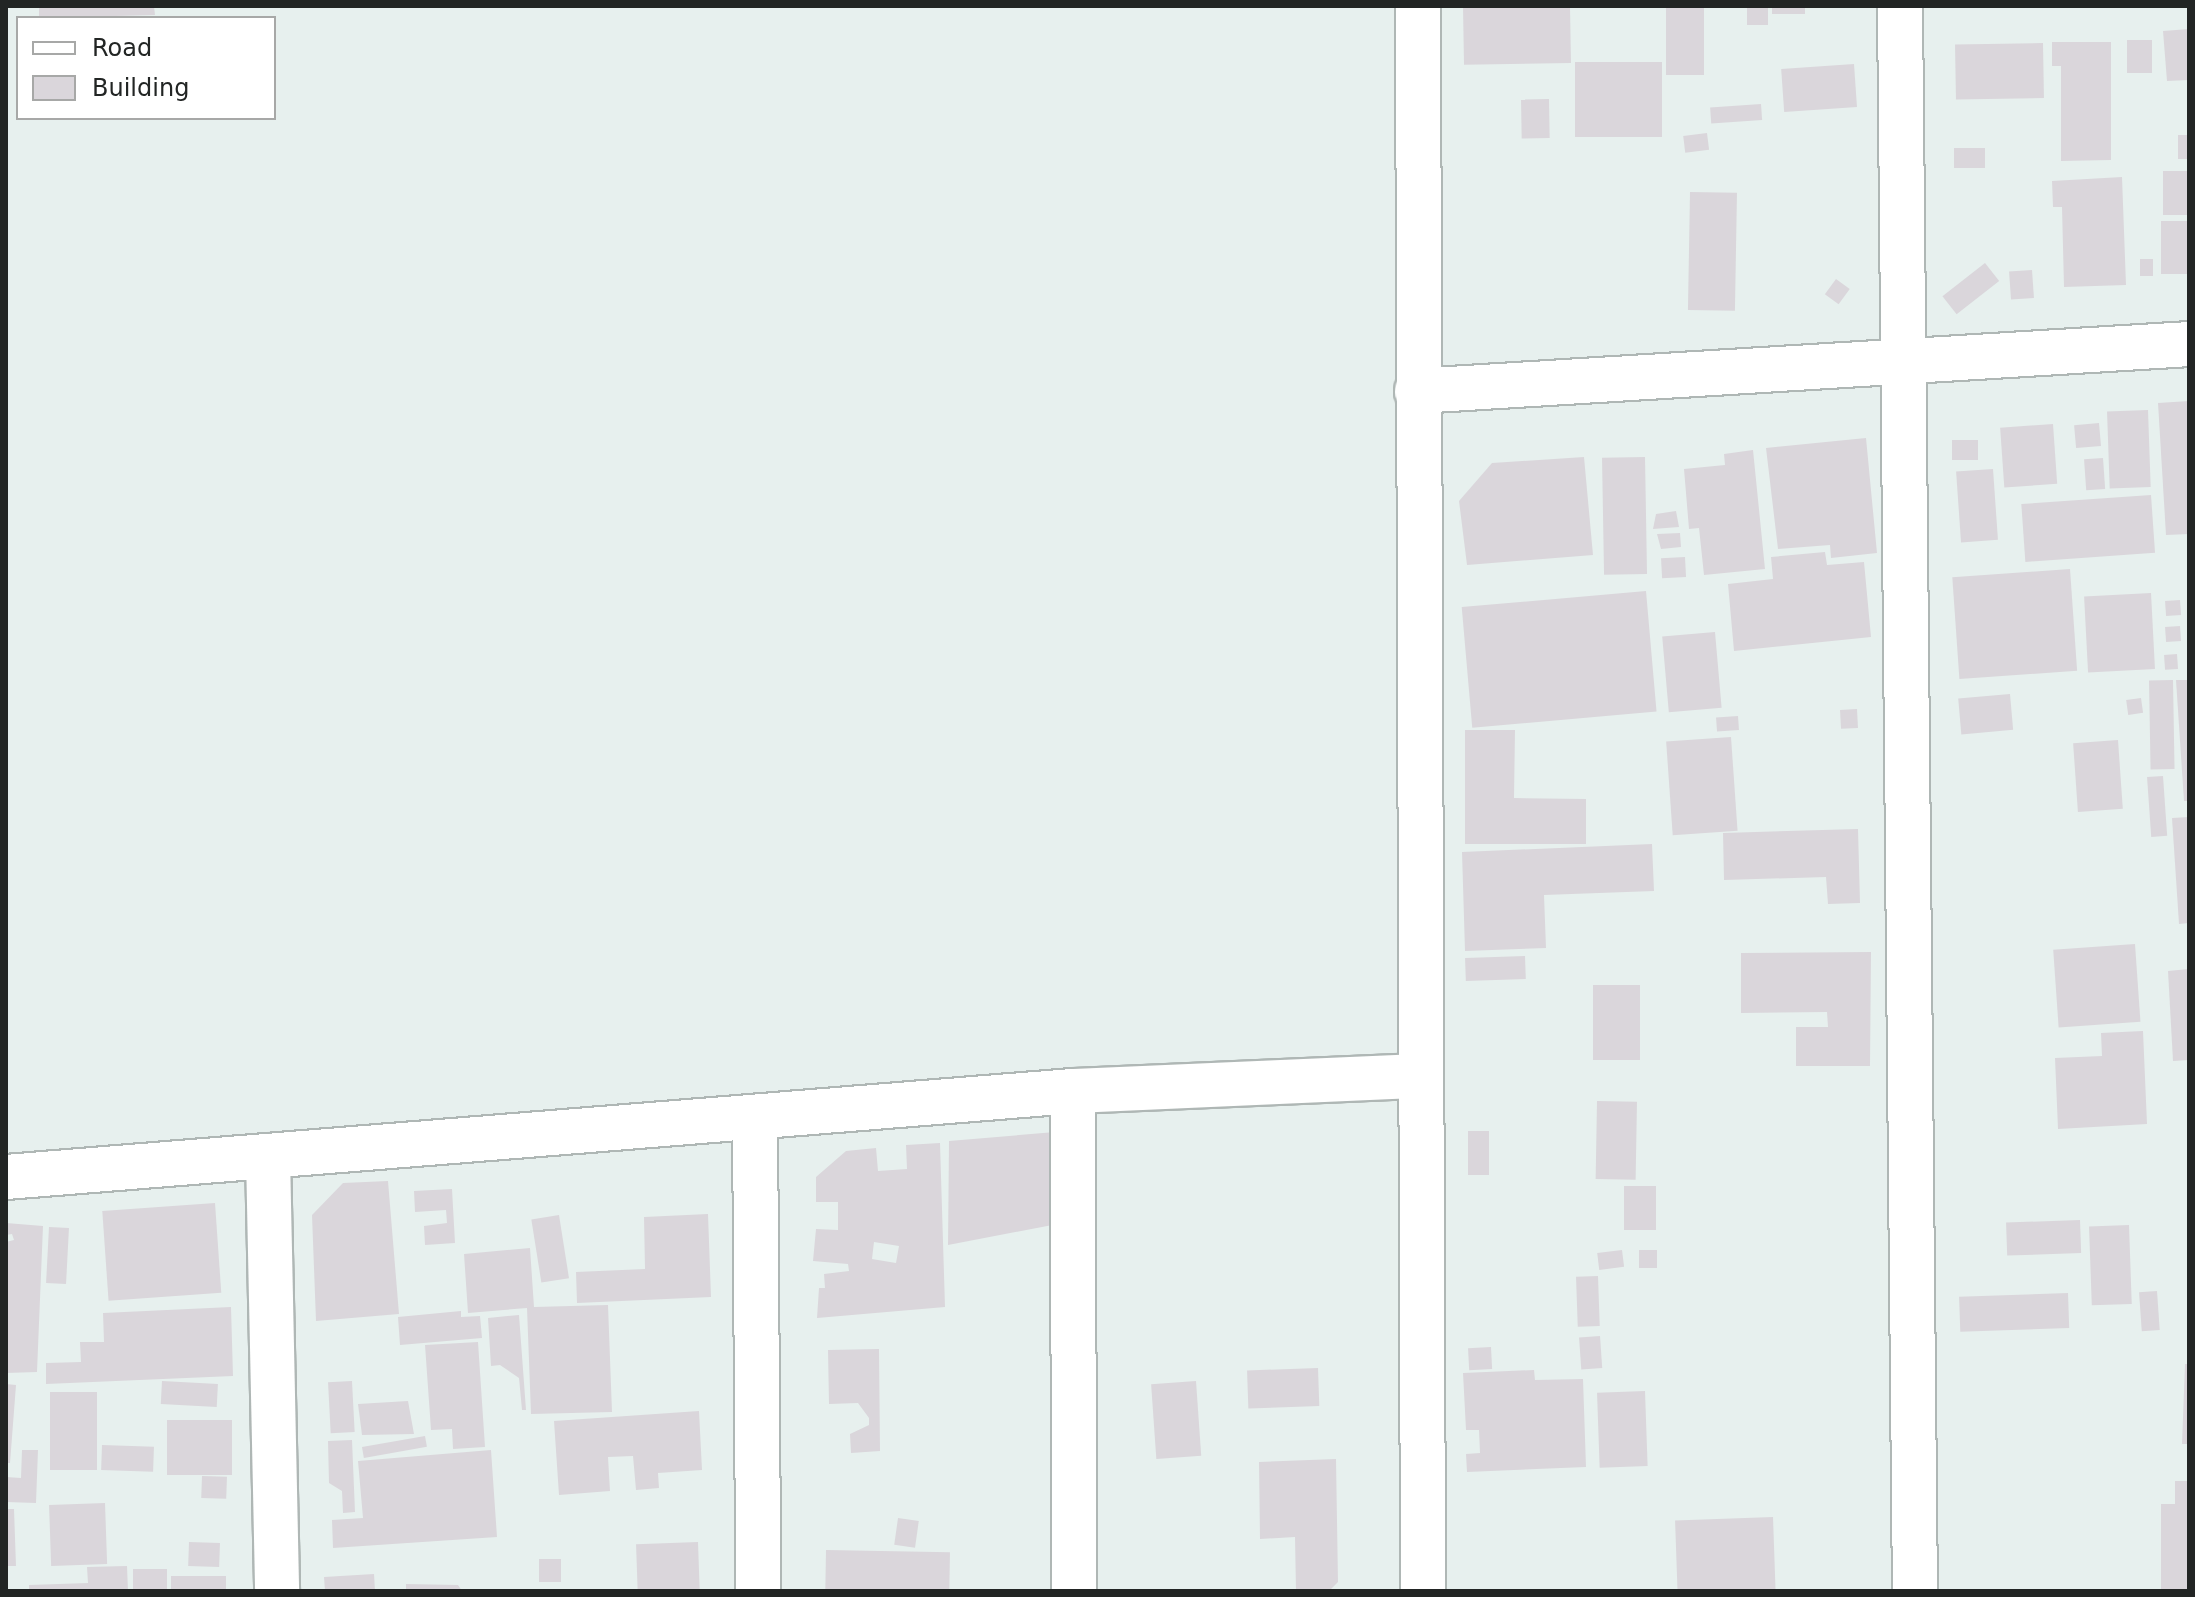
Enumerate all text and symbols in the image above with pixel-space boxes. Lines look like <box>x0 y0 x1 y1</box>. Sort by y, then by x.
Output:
legend <box>16 16 276 120</box>
text: Road <box>92 34 152 62</box>
text: Building <box>92 74 189 102</box>

